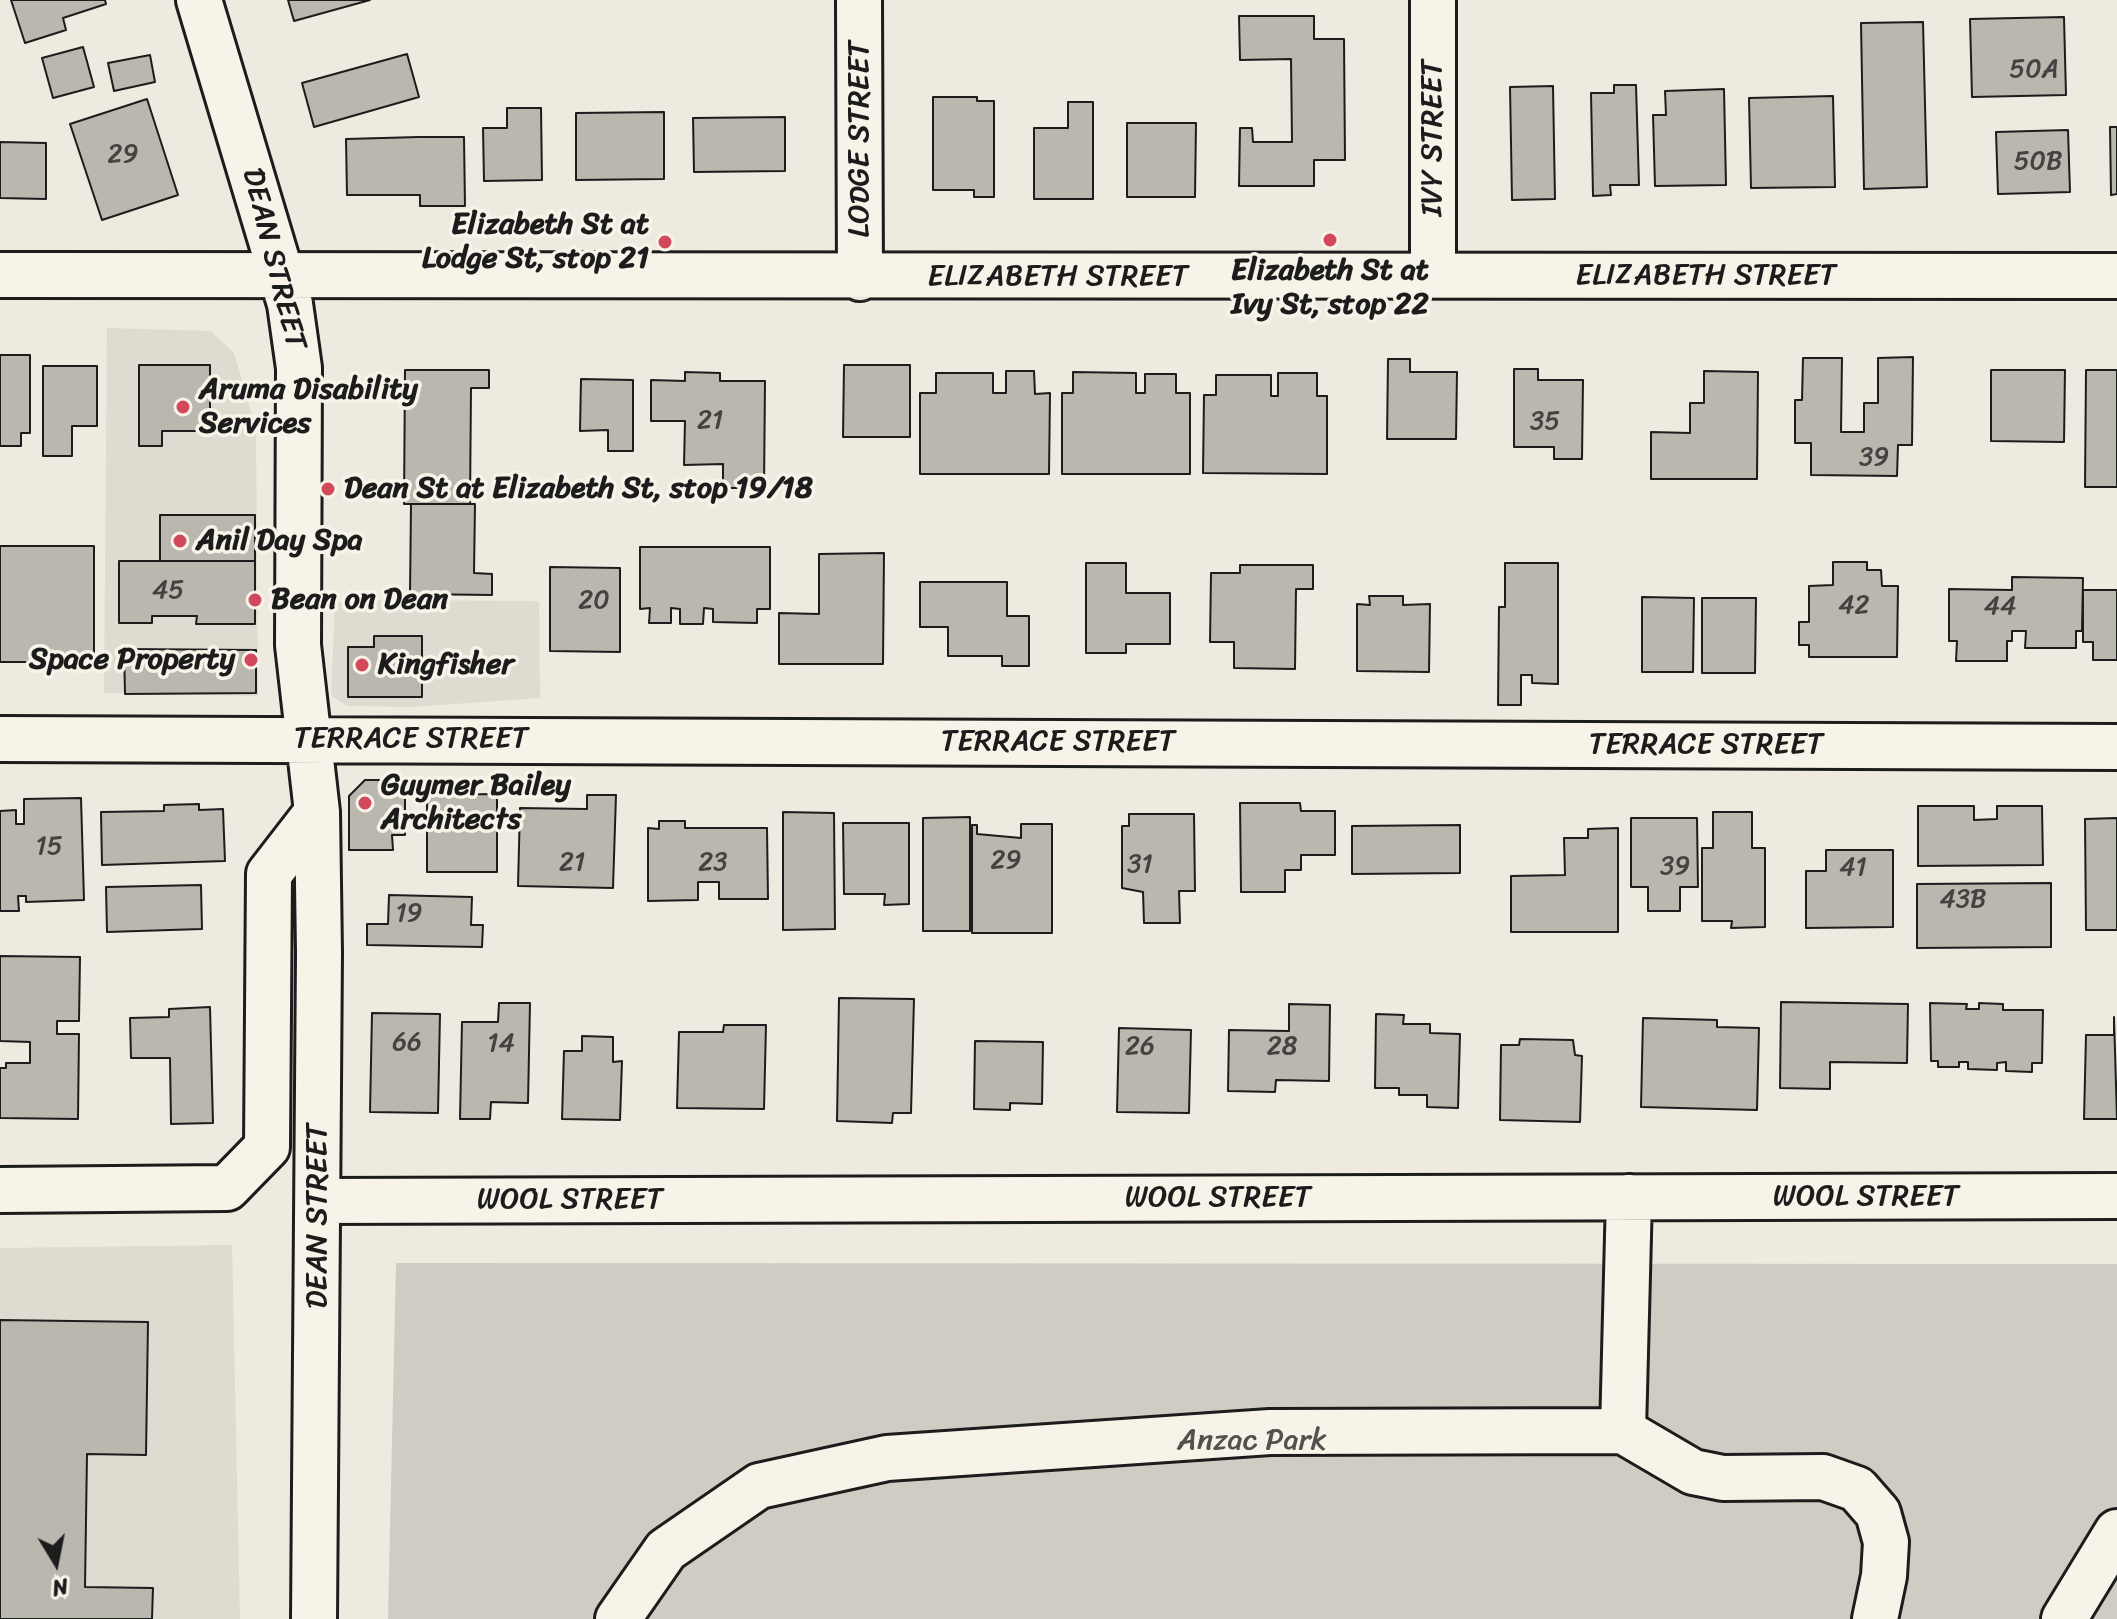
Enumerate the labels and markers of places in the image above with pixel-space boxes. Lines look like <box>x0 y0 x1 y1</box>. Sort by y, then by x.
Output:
place label: Elizabeth St at Lodge St, stop 21 <box>422 207 649 278</box>
marker: Elizabeth St at Ivy St, stop 22 <box>1321 231 1339 249</box>
marker: Elizabeth St at Lodge St, stop 21 <box>656 233 674 251</box>
place label: Elizabeth St at Ivy St, stop 22 <box>1231 253 1429 324</box>
place label: Aruma Disability Services <box>199 372 418 442</box>
marker: Aruma Disability Services <box>174 398 192 416</box>
place label: Dean St at Elizabeth St, stop 19/18 <box>344 471 813 507</box>
marker: Dean St at Elizabeth St, stop 19/18 <box>319 480 337 498</box>
place label: Anil Day Spa <box>196 523 363 559</box>
marker: Anil Day Spa <box>171 532 189 550</box>
place label: Bean on Dean <box>271 582 448 618</box>
marker: Bean on Dean <box>246 591 264 609</box>
place label: Space Property <box>29 642 235 678</box>
place label: Kingfisher <box>378 647 514 683</box>
marker: Space Property <box>242 651 260 669</box>
marker: Kingfisher <box>353 656 371 674</box>
place label: Guymer Bailey Architects <box>381 768 571 838</box>
marker: Guymer Bailey Architects <box>356 794 374 812</box>

